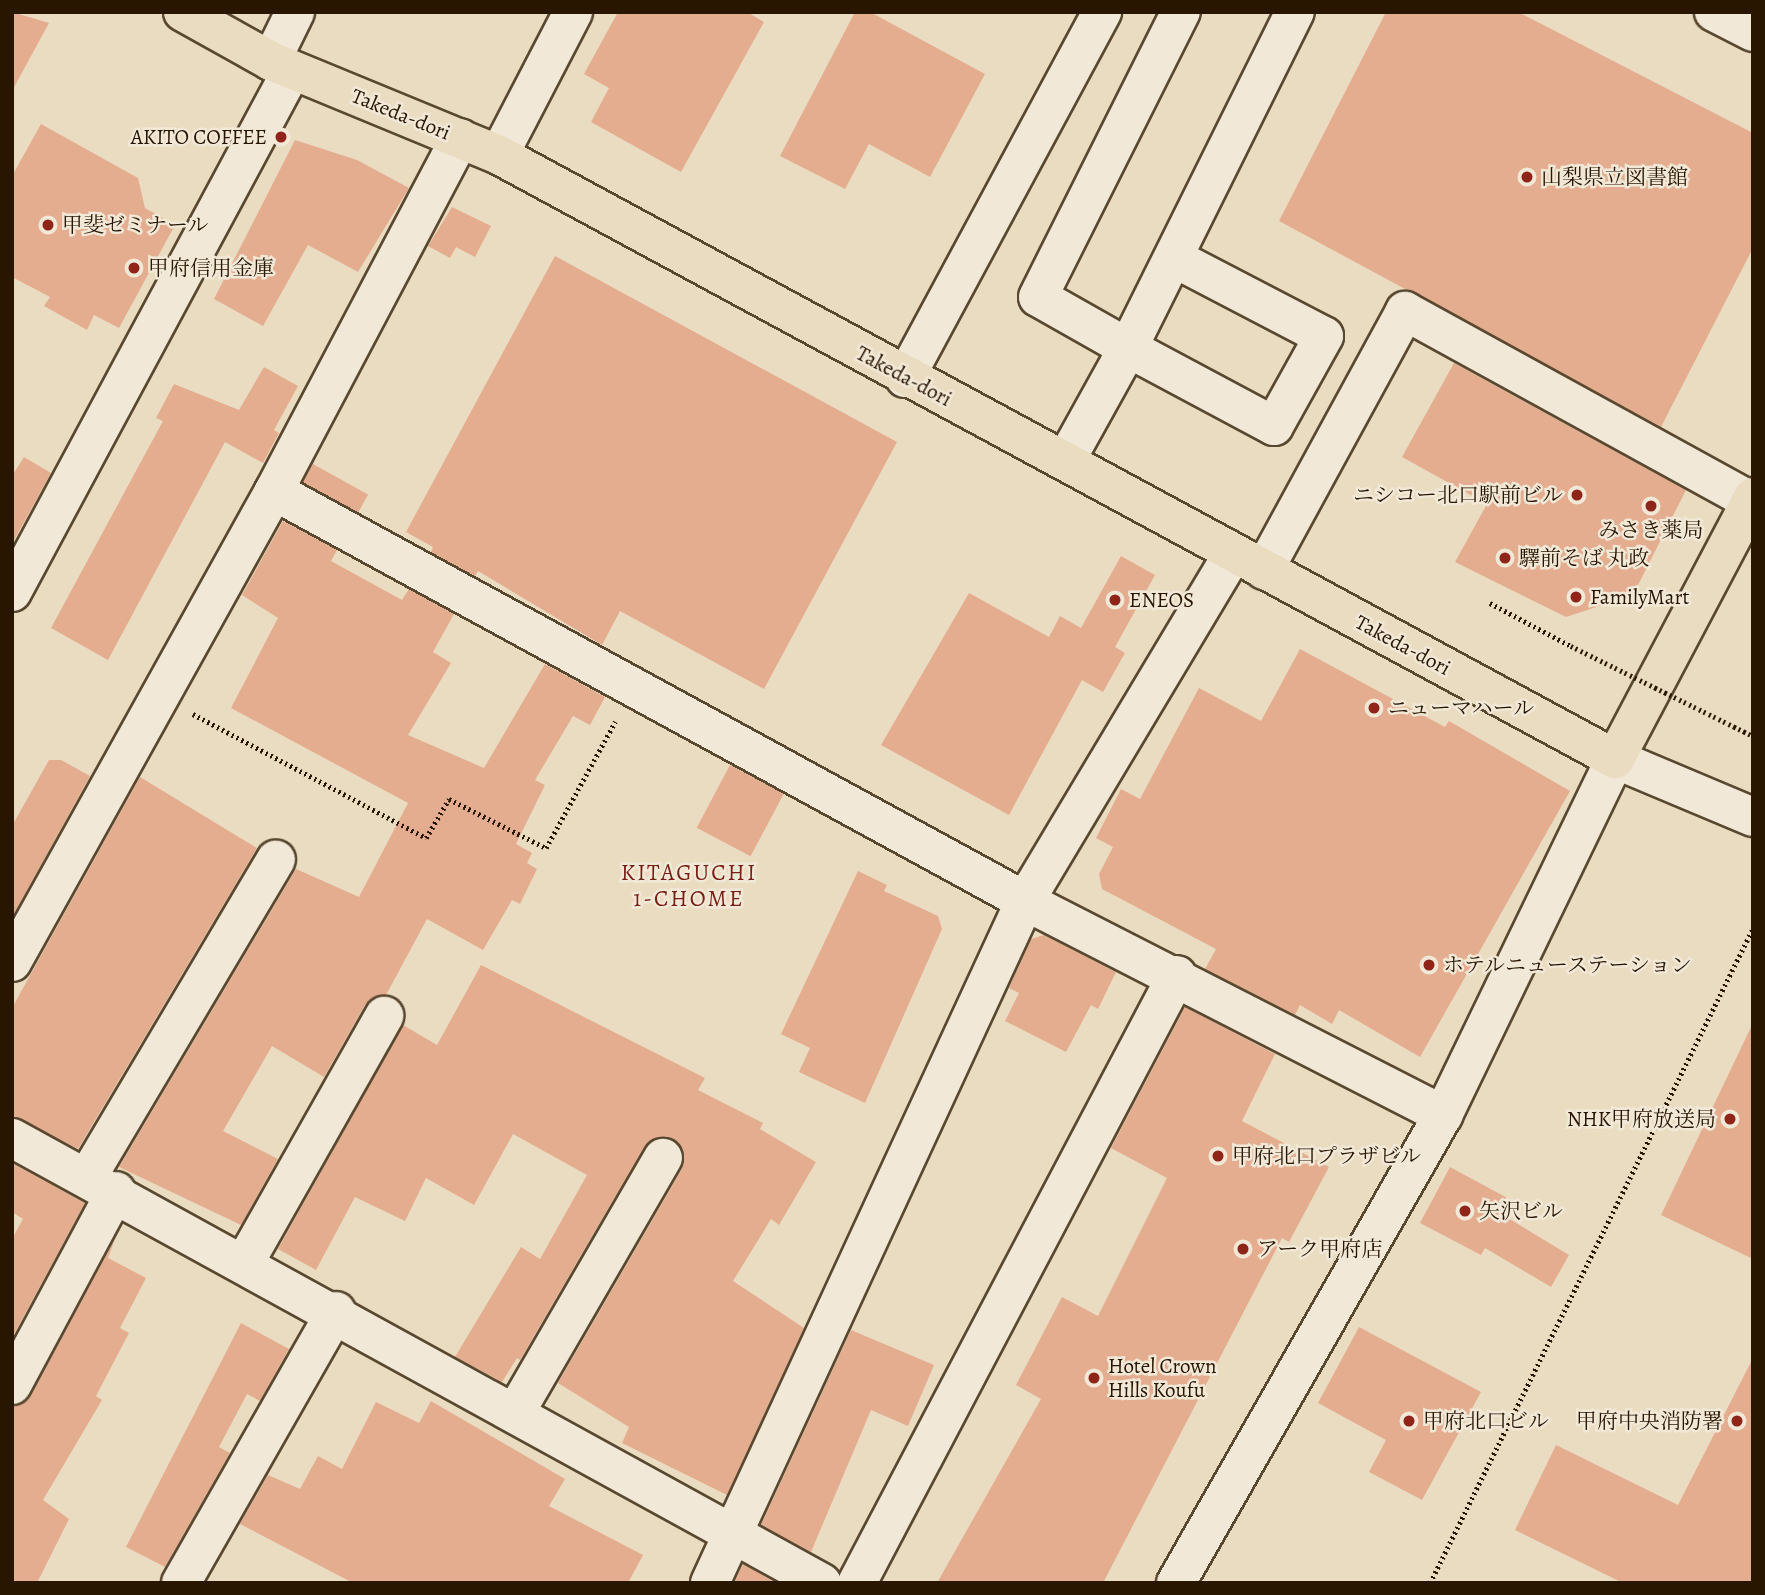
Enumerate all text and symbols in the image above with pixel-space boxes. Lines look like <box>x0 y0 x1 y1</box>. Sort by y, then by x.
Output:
street label: Takeda-dori <box>348 83 454 145</box>
place label: AKITO COFFEE <box>131 124 267 150</box>
marker: AKITO COFFEE <box>273 129 289 145</box>
place label: 山梨県立図書館 <box>1541 164 1688 190</box>
marker: 山梨県立図書館 <box>1519 169 1535 185</box>
place label: 甲斐ゼミナール <box>62 212 209 238</box>
marker: 甲斐ゼミナール <box>40 217 56 233</box>
place label: 甲府信用金庫 <box>148 255 274 281</box>
marker: 甲府信用金庫 <box>126 260 142 276</box>
street label: Takeda-dori <box>852 340 956 412</box>
place label: ニシコー北口駅前ビル <box>1353 482 1563 508</box>
marker: ニシコー北口駅前ビル <box>1569 487 1585 503</box>
marker: みさき薬局 <box>1643 498 1659 514</box>
place label: みさき薬局 <box>1599 517 1703 543</box>
place label: 驛前そば 丸政 <box>1519 545 1649 571</box>
marker: 驛前そば 丸政 <box>1497 550 1513 566</box>
place label: FamilyMart <box>1590 584 1689 610</box>
place label: ENEOS <box>1129 587 1194 613</box>
marker: FamilyMart <box>1568 589 1584 605</box>
marker: ENEOS <box>1107 592 1123 608</box>
street label: Takeda-dori <box>1351 609 1455 681</box>
place label: ニューマハール <box>1388 695 1535 721</box>
marker: ニューマハール <box>1366 700 1382 716</box>
district label: KITAGUCHI 1-CHOME <box>622 859 756 913</box>
place label: ホテルニューステーション <box>1443 952 1695 978</box>
marker: ホテルニューステーション <box>1421 957 1437 973</box>
place label: NHK甲府放送局 <box>1567 1106 1716 1132</box>
marker: NHK甲府放送局 <box>1722 1111 1738 1127</box>
place label: 甲府北口プラザビル <box>1232 1143 1421 1169</box>
marker: 甲府北口プラザビル <box>1210 1148 1226 1164</box>
place label: 矢沢ビル <box>1479 1198 1563 1224</box>
marker: 矢沢ビル <box>1457 1203 1473 1219</box>
place label: アーク甲府店 <box>1257 1236 1382 1262</box>
marker: アーク甲府店 <box>1235 1241 1251 1257</box>
place label: Hotel Crown Hills Koufu <box>1108 1353 1216 1403</box>
marker: Hotel Crown Hills Koufu <box>1086 1370 1102 1386</box>
place label: 甲府北口ビル <box>1423 1408 1549 1434</box>
place label: 甲府中央消防署 <box>1576 1408 1723 1434</box>
marker: 甲府北口ビル <box>1401 1413 1417 1429</box>
marker: 甲府中央消防署 <box>1729 1413 1745 1429</box>

